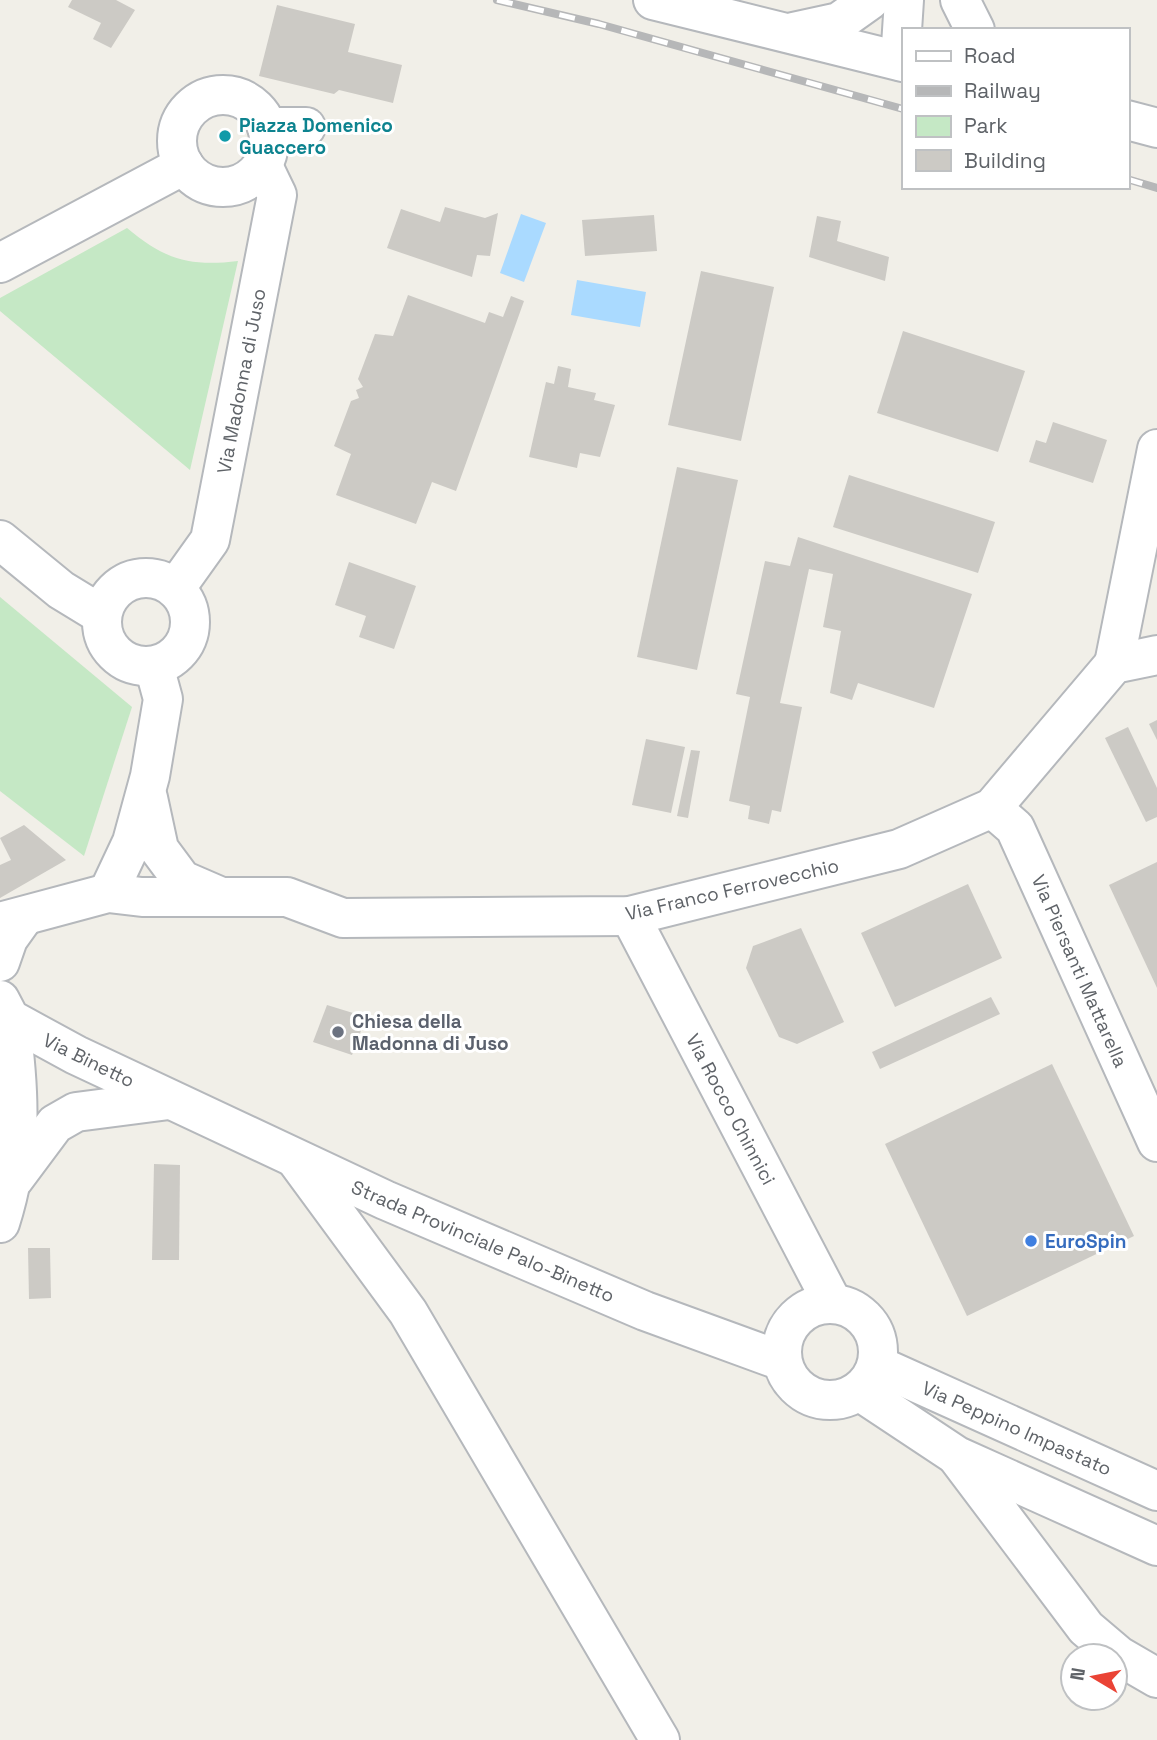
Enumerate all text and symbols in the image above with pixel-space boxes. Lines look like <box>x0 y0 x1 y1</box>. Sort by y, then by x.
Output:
legend <box>902 28 1129 189</box>
text: Road <box>964 42 1016 69</box>
text: Railway <box>964 77 1041 104</box>
text: Park <box>964 112 1008 139</box>
place label: Piazza Domenico Guaccero <box>239 113 393 160</box>
marker: Piazza Domenico Guaccero <box>217 128 233 144</box>
text: Building <box>964 147 1046 174</box>
street label: Via Madonna di Juso <box>211 286 272 476</box>
street label: Via Franco Ferrovecchio <box>623 853 841 926</box>
street label: Via Piersanti Mattarella <box>1026 871 1133 1072</box>
place label: Chiesa della Madonna di Juso <box>352 1009 509 1056</box>
marker: Chiesa della Madonna di Juso <box>330 1024 346 1040</box>
street label: Via Binetto <box>39 1028 139 1093</box>
street label: Via Rocco Chinnici <box>680 1029 781 1189</box>
street label: Strada Provinciale Palo-Binetto <box>347 1175 618 1308</box>
place label: EuroSpin <box>1045 1229 1126 1254</box>
marker: EuroSpin <box>1023 1233 1039 1249</box>
street label: Via Peppino Impastato <box>918 1375 1116 1482</box>
north arrow <box>1059 1642 1129 1712</box>
text: N <box>1064 1666 1091 1683</box>

